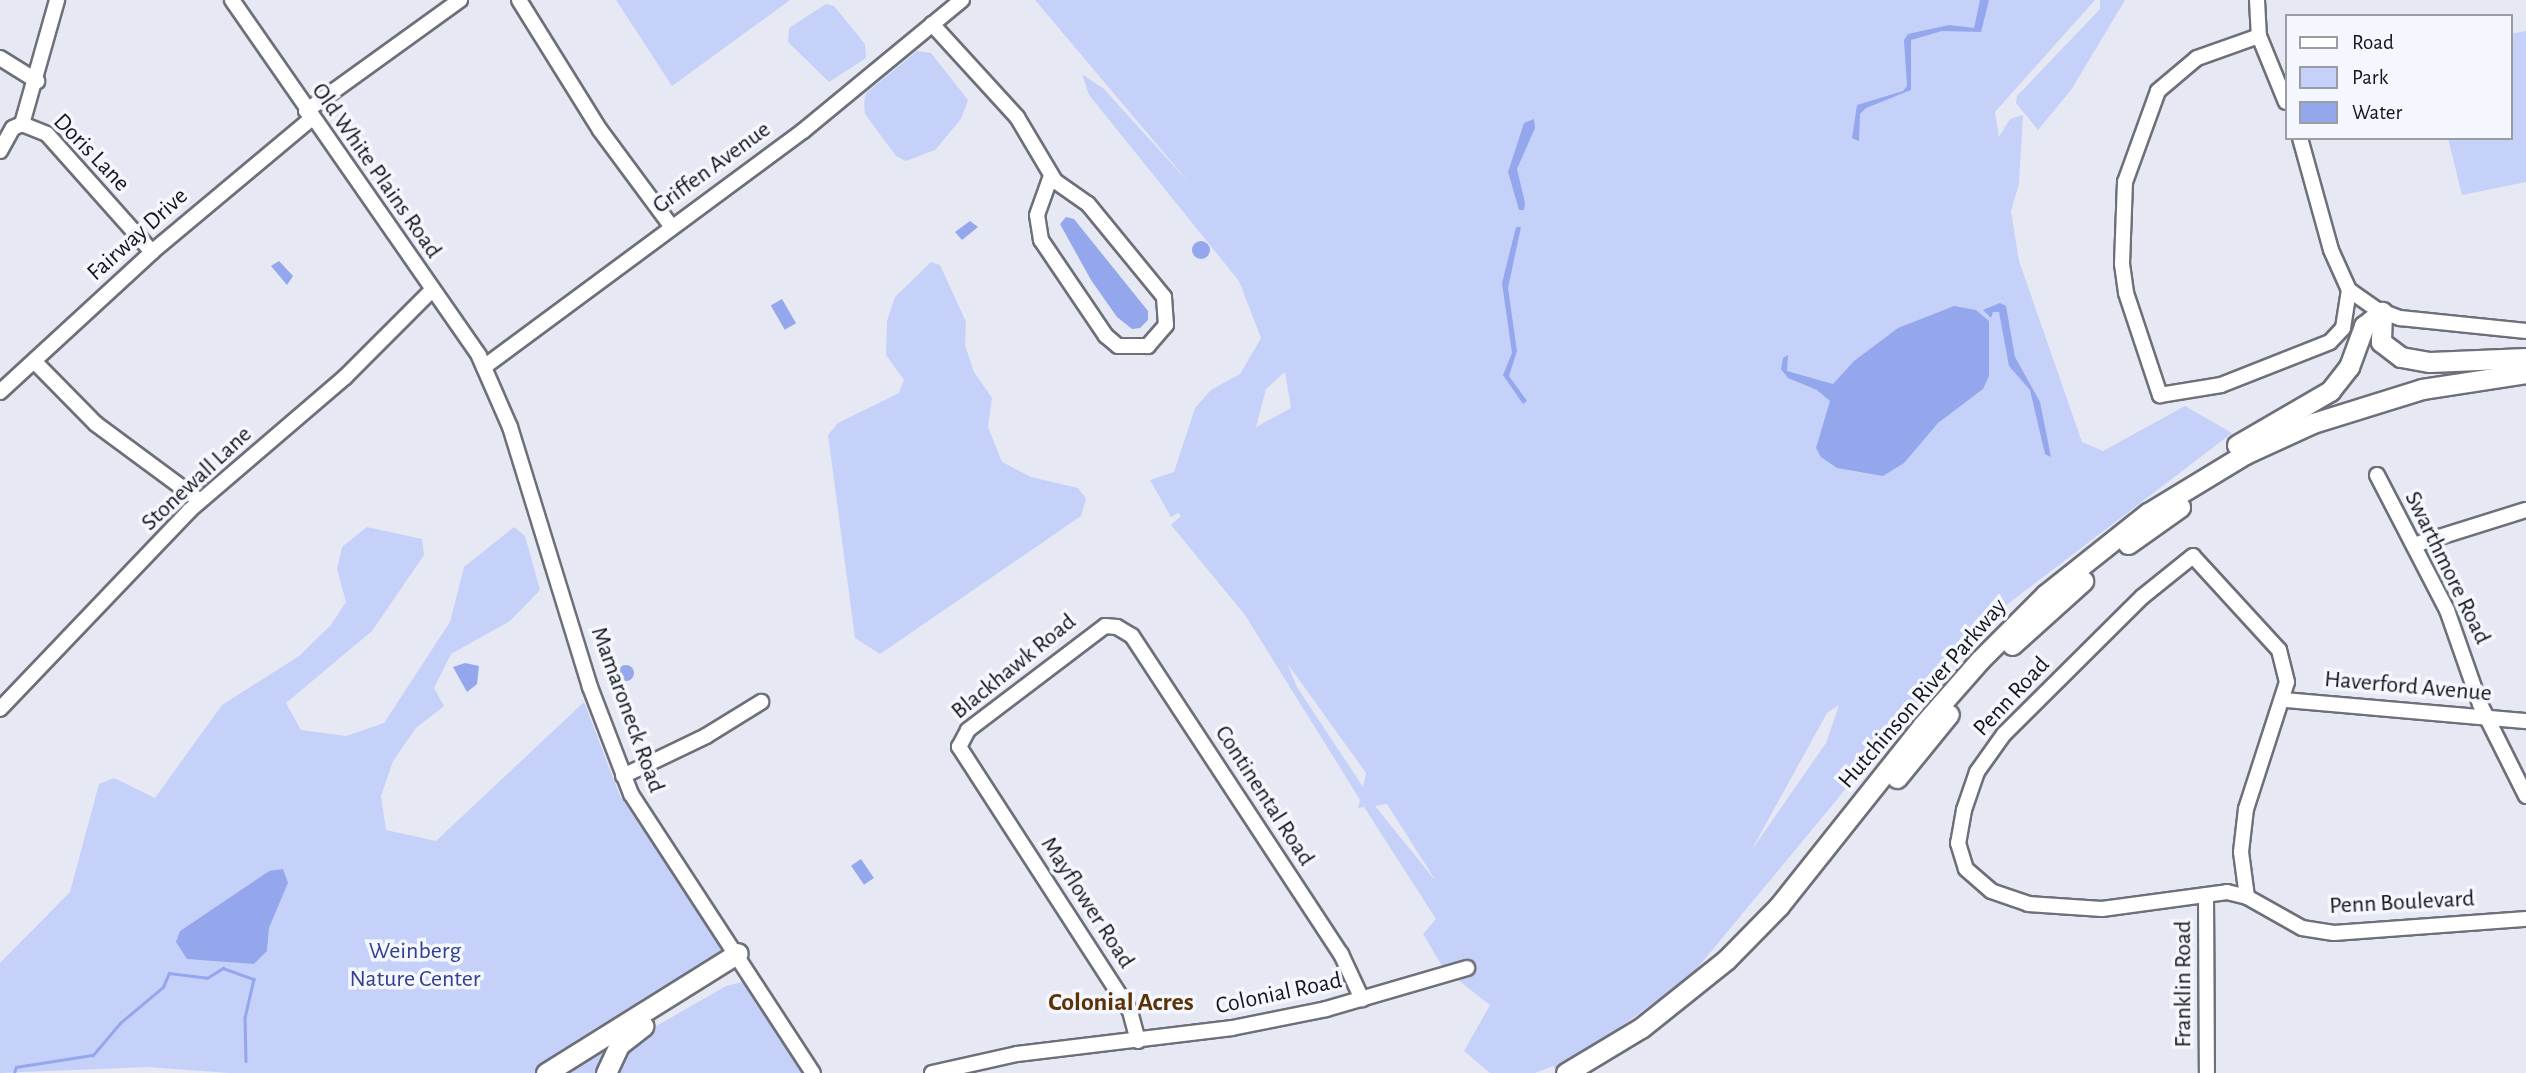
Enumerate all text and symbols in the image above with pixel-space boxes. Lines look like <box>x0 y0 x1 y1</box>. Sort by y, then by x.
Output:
legend <box>2284 14 2512 140</box>
text: Road <box>2352 32 2394 53</box>
text: Park <box>2352 67 2388 88</box>
street label: Old White Plains Road <box>305 78 447 264</box>
text: Water <box>2352 102 2402 123</box>
street label: Doris Lane <box>47 108 135 198</box>
street label: Griffen Avenue <box>647 116 777 220</box>
street label: Fairway Drive <box>82 182 194 288</box>
street label: Stonewall Lane <box>136 421 258 537</box>
street label: Swarthmore Road <box>2398 487 2496 649</box>
street label: Hutchinson River Parkway <box>1833 593 2013 795</box>
street label: Blackhawk Road <box>946 608 1082 726</box>
street label: Mamaroneck Road <box>584 623 670 797</box>
street label: Penn Road <box>1968 651 2056 743</box>
street label: Haverford Avenue <box>2323 665 2493 709</box>
street label: Continental Road <box>1208 720 1320 872</box>
street label: Mayflower Road <box>1034 832 1140 974</box>
street label: Penn Boulevard <box>2329 885 2475 921</box>
street label: Franklin Road <box>2170 920 2198 1048</box>
park label: Weinberg Nature Center <box>350 938 480 994</box>
street label: Colonial Road <box>1213 967 1345 1021</box>
district label: Colonial Acres <box>1048 987 1194 1019</box>

